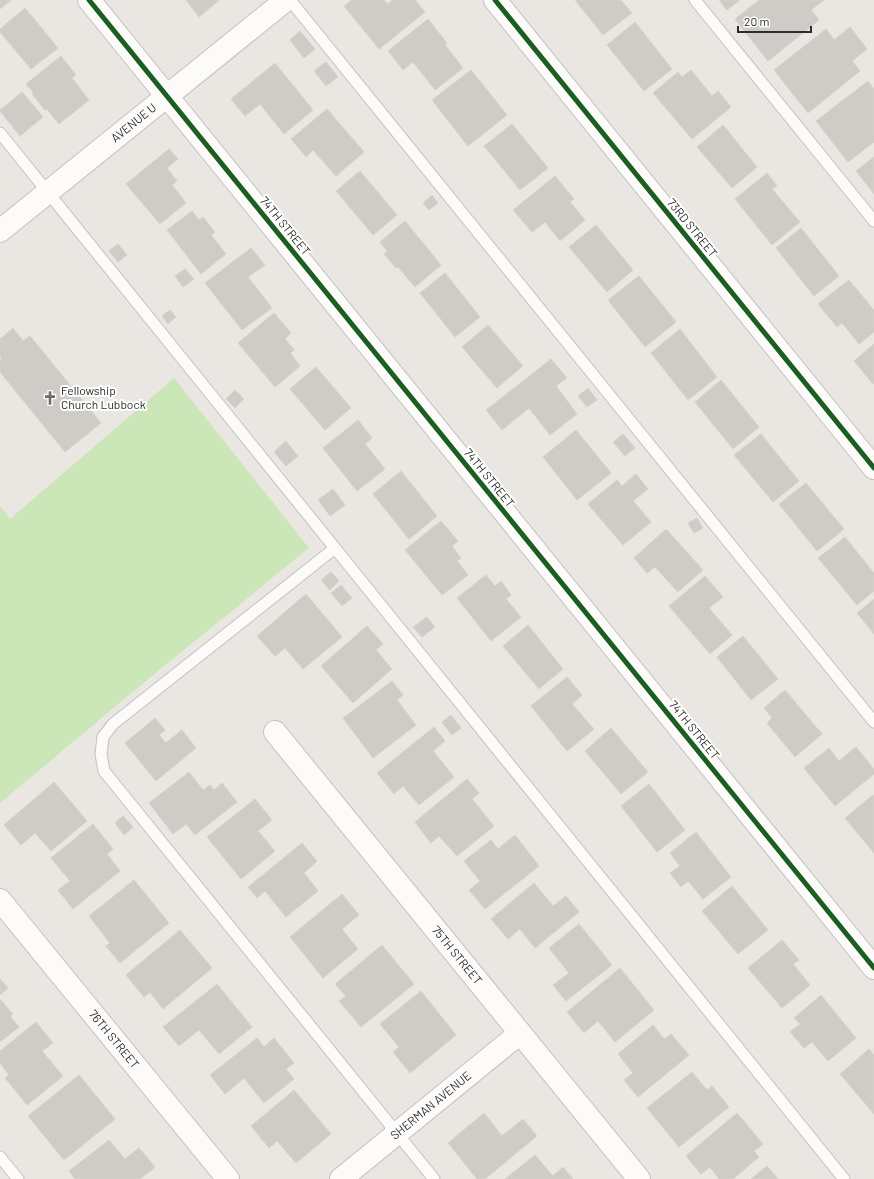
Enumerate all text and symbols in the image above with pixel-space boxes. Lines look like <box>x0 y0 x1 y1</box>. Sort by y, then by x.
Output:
scale bar <box>738 8 811 34</box>
text: 20 m <box>744 14 770 28</box>
street label: AVENUE U <box>108 100 159 145</box>
street label: 74TH STREET <box>258 193 314 258</box>
street label: 73RD STREET <box>665 195 721 260</box>
place label: Fellowship Church Lubbock <box>61 383 146 411</box>
church icon: Fellowship Church Lubbock <box>42 390 58 406</box>
street label: 74TH STREET <box>462 445 518 510</box>
street label: 74TH STREET <box>667 697 723 762</box>
street label: 75TH STREET <box>430 923 486 987</box>
street label: 76TH STREET <box>87 1007 143 1071</box>
street label: SHERMAN AVENUE <box>387 1068 473 1142</box>

